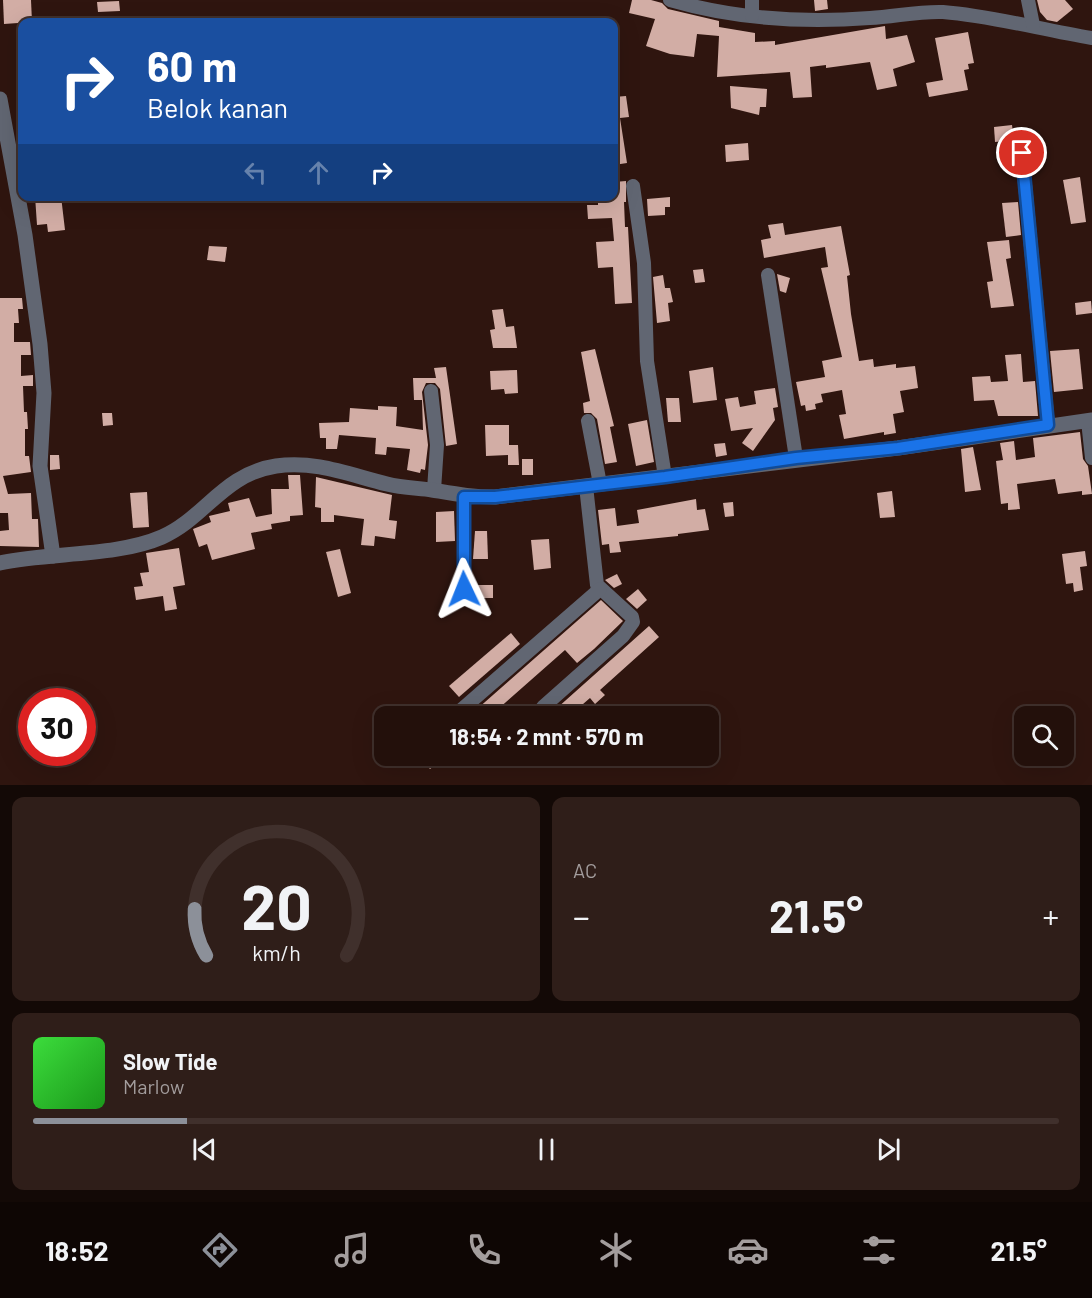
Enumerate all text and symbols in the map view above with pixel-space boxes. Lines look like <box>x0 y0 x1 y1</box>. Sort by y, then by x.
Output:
text: 60 m <box>147 40 237 90</box>
icon: right <box>48 42 126 120</box>
text: Belok kanan <box>147 91 288 123</box>
pin <box>996 127 1047 178</box>
icon: arrive <box>1005 136 1038 169</box>
icon: left <box>239 156 272 189</box>
icon: ahead <box>302 156 335 189</box>
icon: right <box>365 156 398 189</box>
position arrow <box>432 557 496 621</box>
speed limit sign: 30 <box>18 688 96 766</box>
map controls <box>1014 706 1074 766</box>
button: search <box>1014 706 1074 766</box>
text: 18:54 · 2 mnt · 570 m <box>449 723 644 749</box>
text: AC <box>573 858 597 882</box>
text: 20 <box>241 868 311 942</box>
text: 21.5° <box>769 888 863 942</box>
text: − <box>573 896 590 936</box>
text: + <box>1043 896 1059 936</box>
text: km/h <box>252 940 300 965</box>
text: Slow Tide <box>123 1048 218 1074</box>
text: Marlow <box>123 1074 184 1098</box>
icon: previous <box>188 1133 221 1166</box>
icon: pause <box>530 1133 563 1166</box>
icon: next <box>872 1133 905 1166</box>
icon: directions <box>199 1229 241 1271</box>
icon: music <box>331 1229 373 1271</box>
icon: phone <box>463 1229 505 1271</box>
icon: climate <box>595 1229 637 1271</box>
icon: car <box>727 1229 769 1271</box>
icon: filters <box>858 1229 900 1271</box>
text: 18:52 <box>45 1234 109 1266</box>
text: 21.5° <box>990 1234 1047 1266</box>

